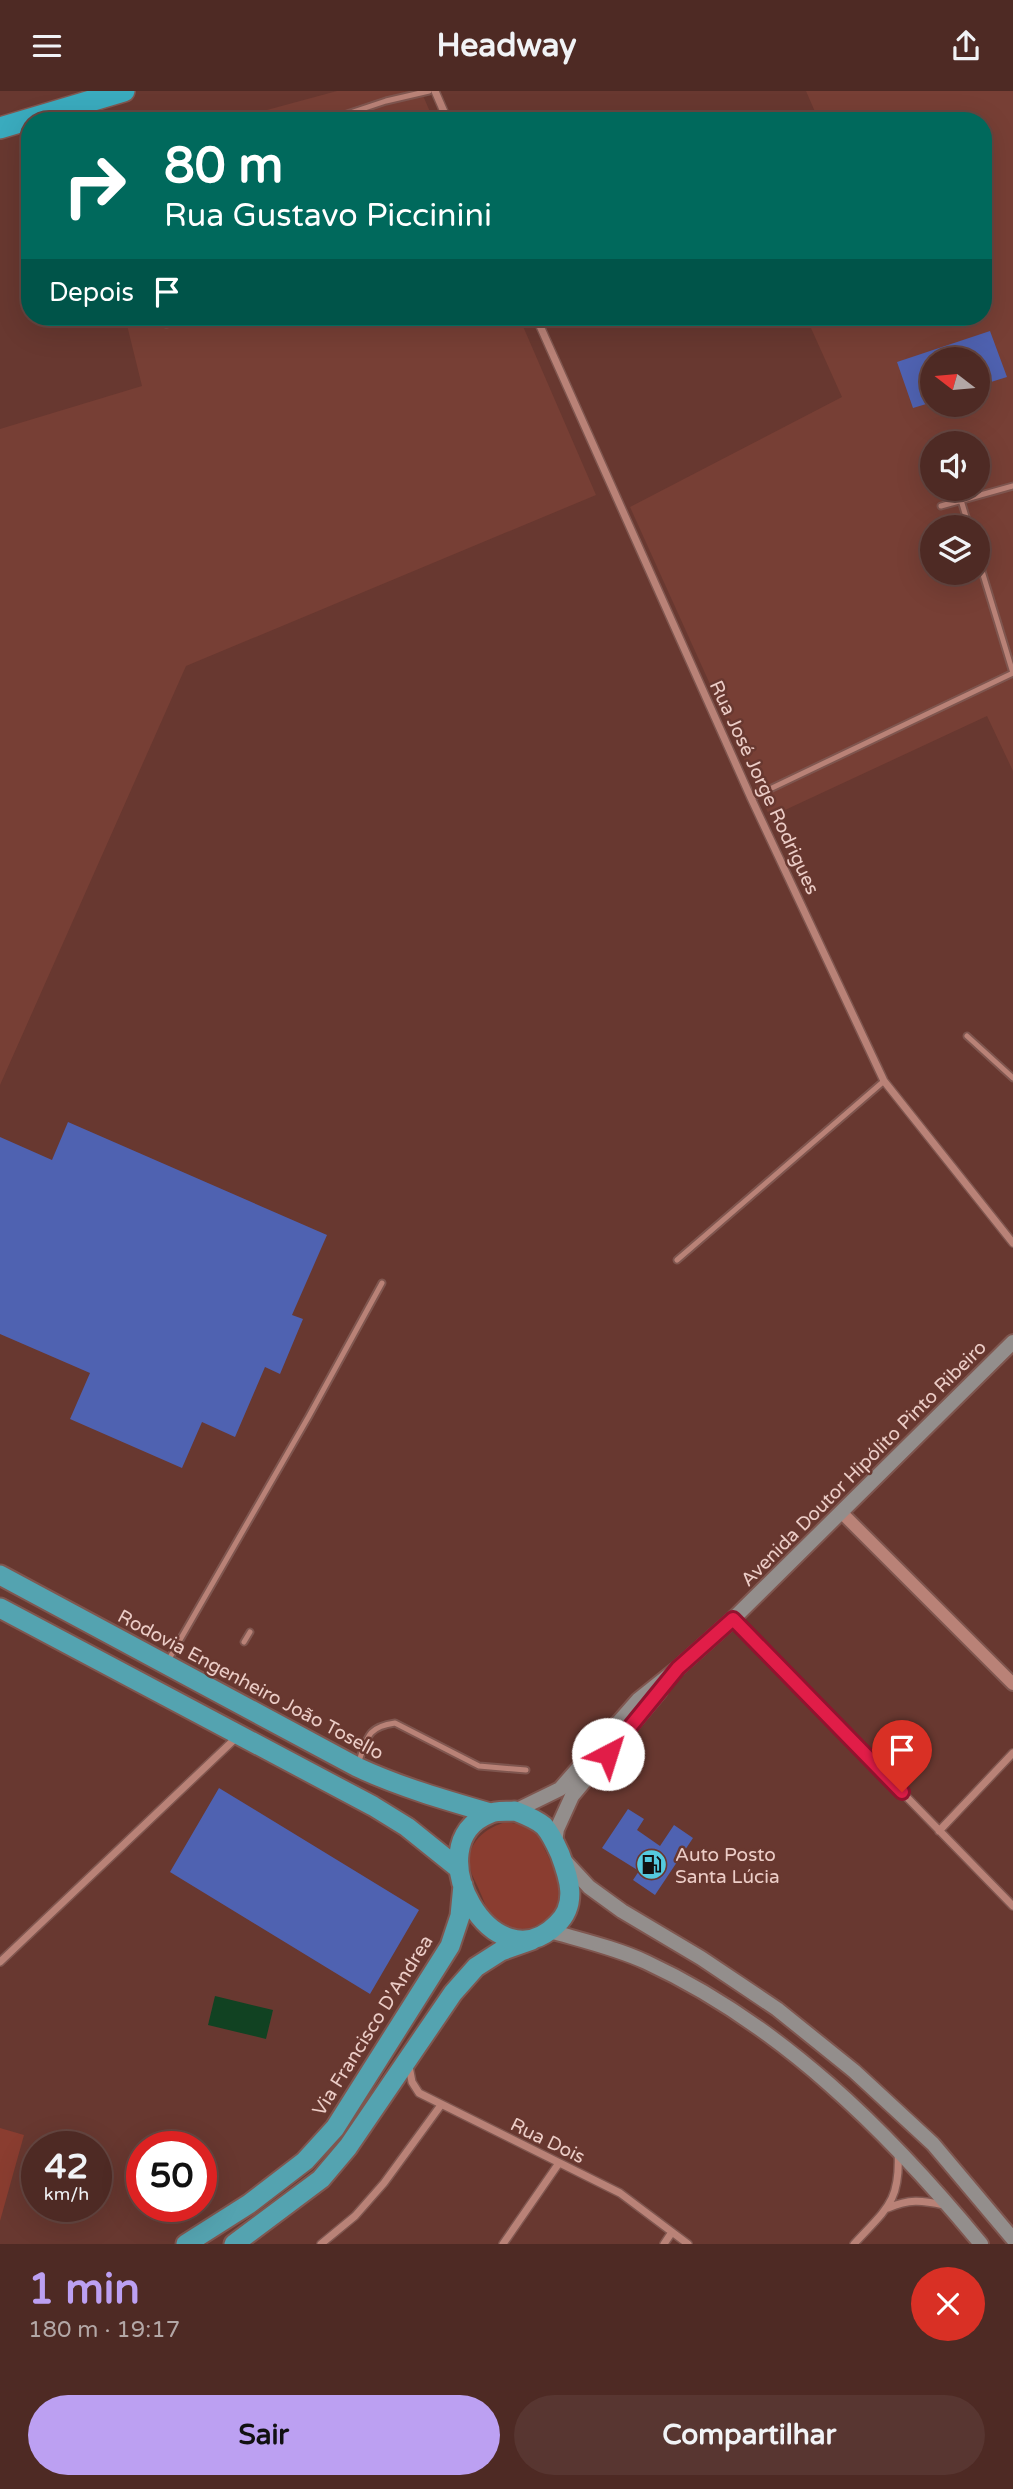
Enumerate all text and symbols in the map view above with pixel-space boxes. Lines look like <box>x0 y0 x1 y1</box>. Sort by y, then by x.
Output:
icon: menu <box>28 27 66 65</box>
text: Headway <box>436 27 577 65</box>
icon: share <box>947 27 985 65</box>
text: 80 m <box>164 137 283 196</box>
icon: right <box>49 140 140 231</box>
text: Rua Gustavo Piccinini <box>164 197 492 235</box>
icon: arrive <box>148 273 186 311</box>
text: Depois <box>49 277 134 308</box>
north arrow <box>920 347 990 417</box>
map controls <box>920 347 990 585</box>
button: sound <box>920 431 990 501</box>
button: layers <box>920 515 990 585</box>
street label: Rua José Jorge Rodrigues <box>705 677 823 898</box>
street label: Avenida Doutor Hipólito Pinto Ribeiro <box>736 1336 991 1591</box>
street label: Rodovia Engenheiro João Tosello <box>114 1605 387 1764</box>
position arrow <box>571 1717 645 1791</box>
pin <box>872 1720 932 1792</box>
icon: arrive <box>883 1731 921 1769</box>
place label: Auto Posto Santa Lúcia <box>675 1844 780 1888</box>
fuel station icon: Auto Posto Santa Lúcia <box>635 1848 669 1882</box>
street label: Via Francisco D'Andrea <box>308 1931 438 2120</box>
street label: Rua Dois <box>507 2113 588 2168</box>
speed limit sign: 50 <box>126 2131 217 2222</box>
text: 42 <box>45 2146 88 2188</box>
text: km/h <box>44 2183 89 2205</box>
text: 1 min <box>28 2264 140 2315</box>
button: close <box>911 2267 985 2341</box>
text: 180 m · 19:17 <box>28 2316 180 2344</box>
button: Sair <box>28 2395 500 2475</box>
button: Compartilhar <box>514 2395 985 2475</box>

